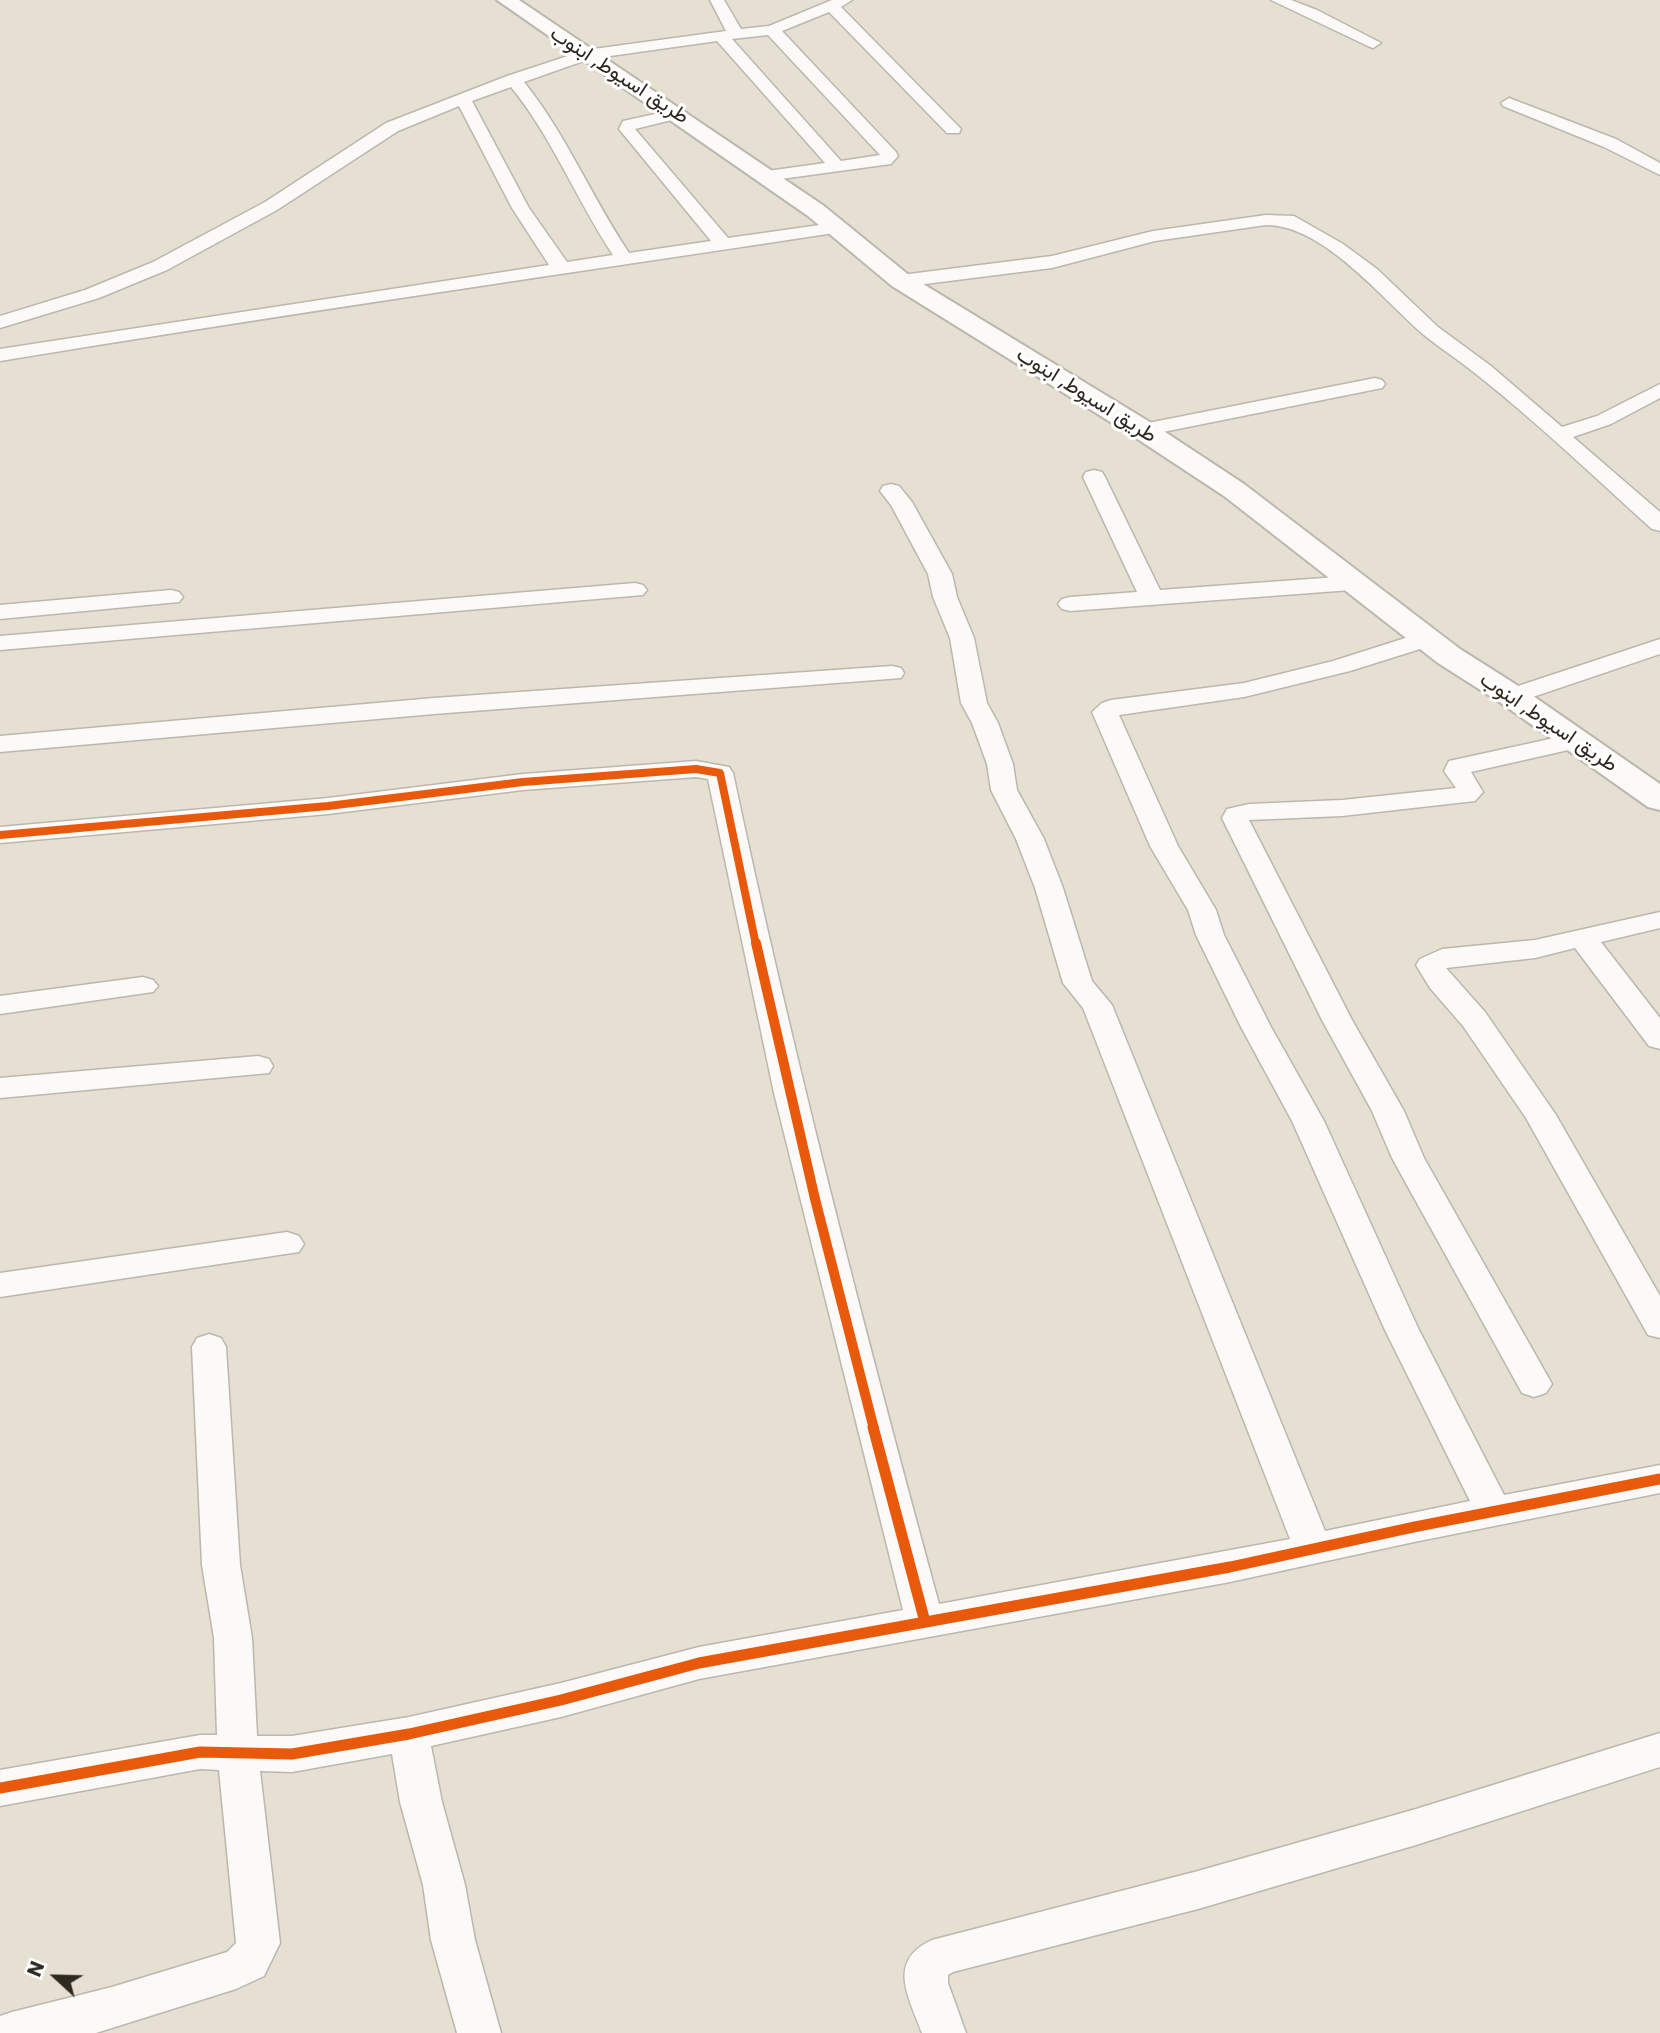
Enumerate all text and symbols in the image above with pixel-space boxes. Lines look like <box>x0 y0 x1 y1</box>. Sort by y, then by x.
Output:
street label: طريق اسيوط, ابنوب <box>545 22 693 130</box>
street label: طريق اسيوط, ابنوب <box>1011 343 1161 449</box>
street label: طريق اسيوط, ابنوب <box>1474 668 1622 778</box>
north arrow <box>21 1942 91 2012</box>
text: N <box>21 1957 51 1981</box>

